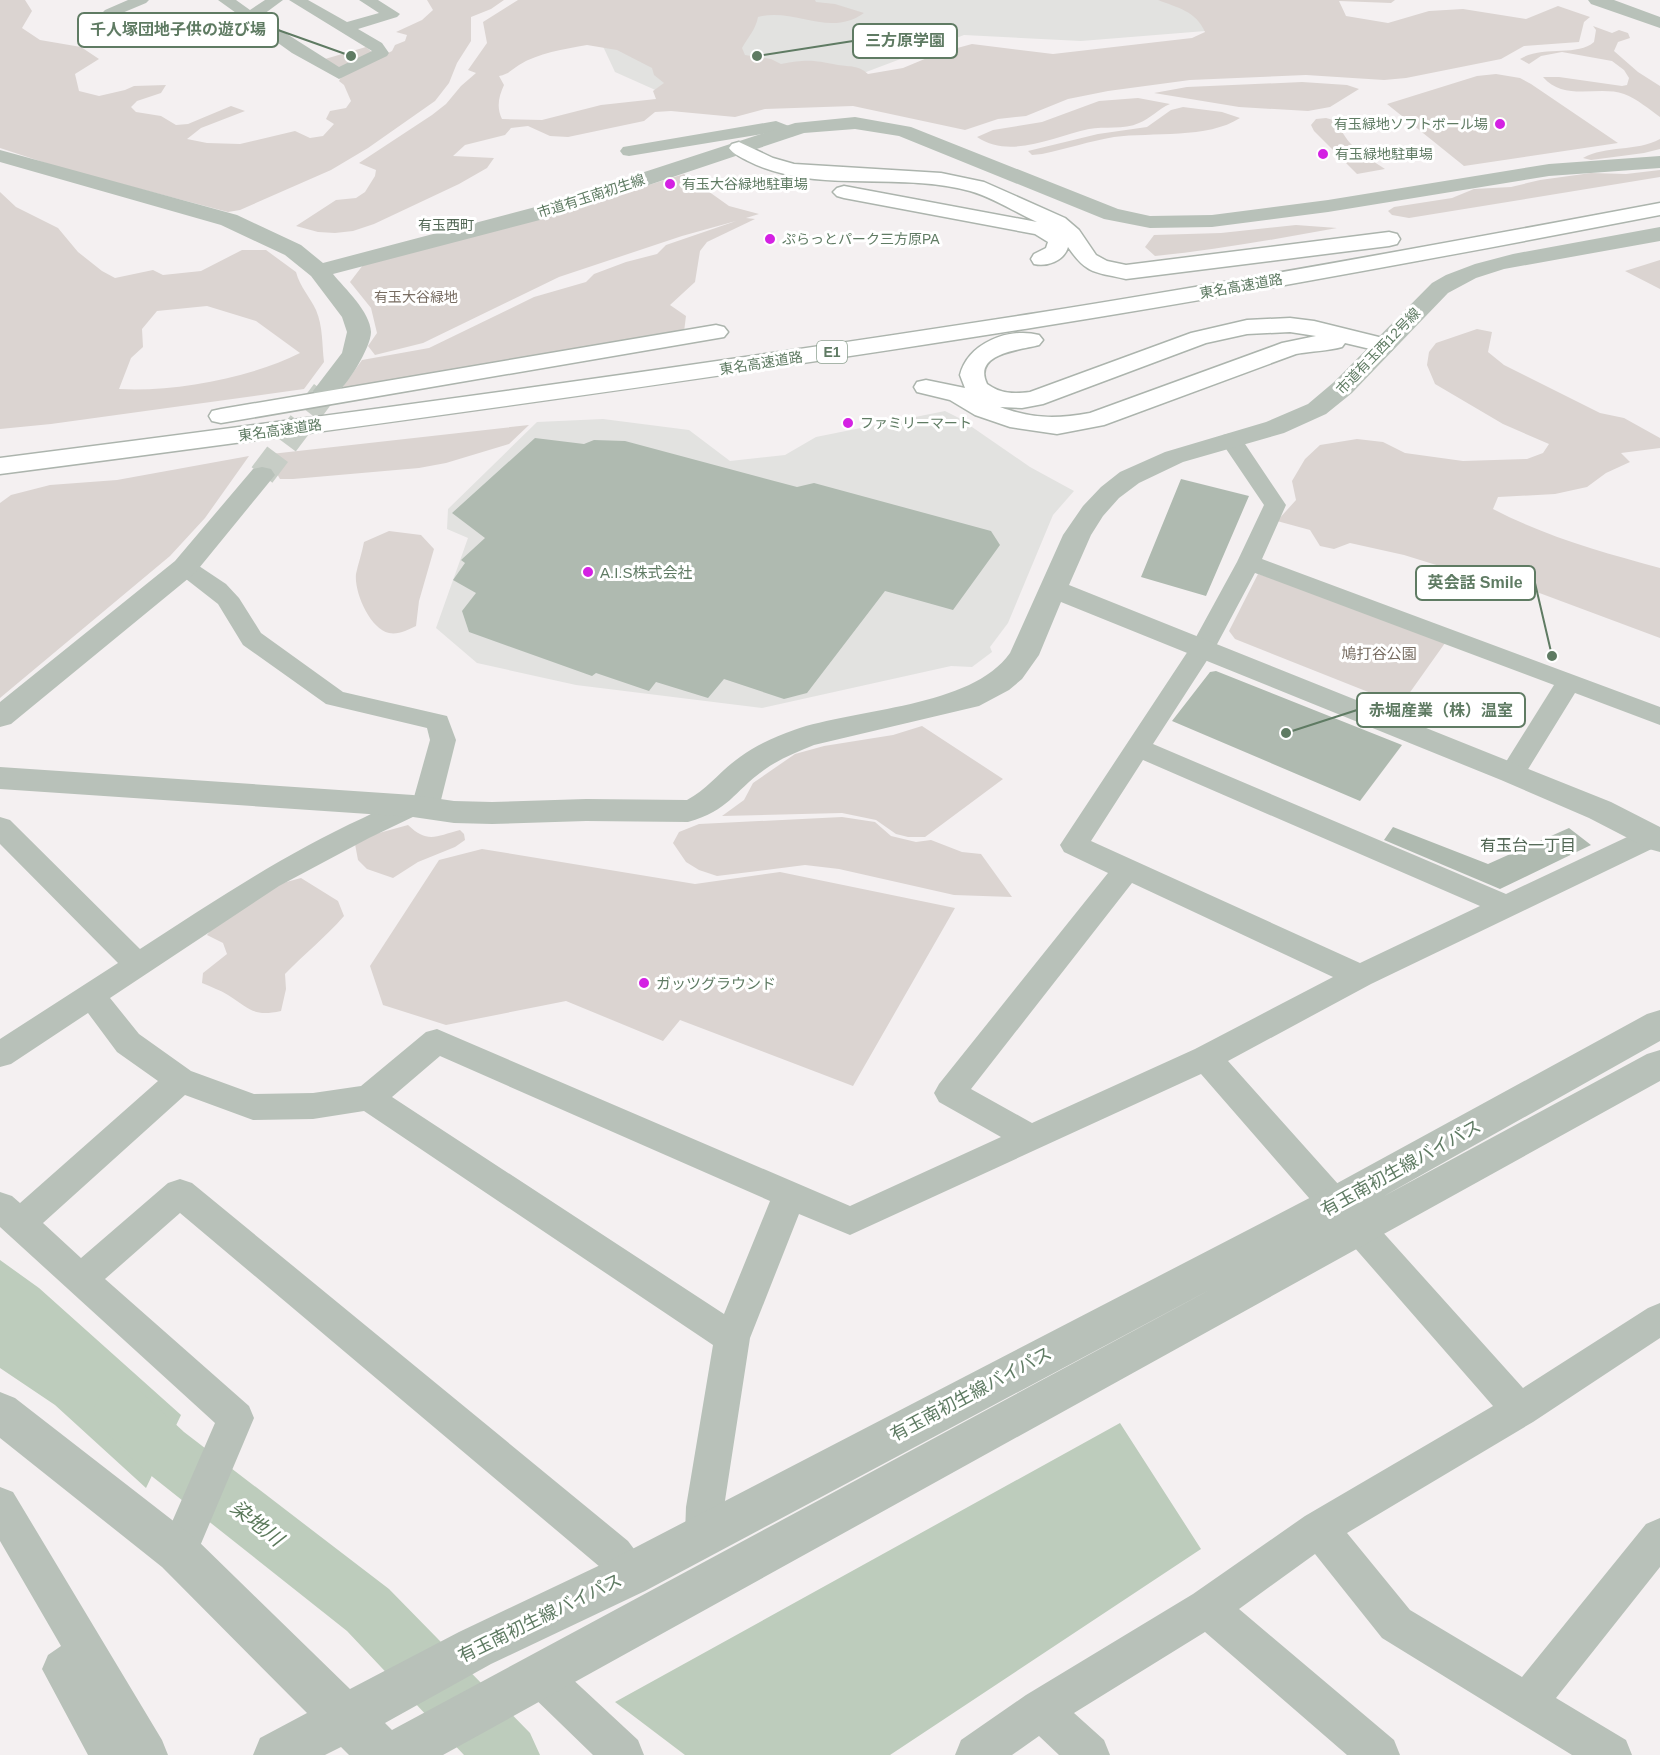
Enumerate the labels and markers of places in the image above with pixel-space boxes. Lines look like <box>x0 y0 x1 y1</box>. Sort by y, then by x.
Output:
callout: 千人塚団地子供の遊び場 <box>78 13 278 47</box>
callout: 三方原学園 <box>853 24 957 58</box>
place label: 有玉緑地ソフトボール場 <box>1334 116 1488 132</box>
marker: 有玉緑地ソフトボール場 <box>1493 117 1507 131</box>
place label: 有玉緑地駐車場 <box>1335 146 1433 162</box>
marker: 有玉緑地駐車場 <box>1316 147 1330 161</box>
place label: 有玉大谷緑地駐車場 <box>682 176 808 192</box>
marker: 有玉大谷緑地駐車場 <box>663 177 677 191</box>
place label: ぷらっとパーク三方原PA <box>782 231 940 247</box>
marker: ぷらっとパーク三方原PA <box>763 232 777 246</box>
place label: ファミリーマート <box>860 415 972 431</box>
marker: ファミリーマート <box>841 416 855 430</box>
place label: A.I.S株式会社 <box>600 564 693 581</box>
marker: A.I.S株式会社 <box>581 565 595 579</box>
callout: 英会話 Smile <box>1416 566 1535 600</box>
callout: 赤堀産業（株）温室 <box>1357 693 1525 727</box>
place label: ガッツグラウンド <box>656 975 776 992</box>
marker: ガッツグラウンド <box>637 976 651 990</box>

